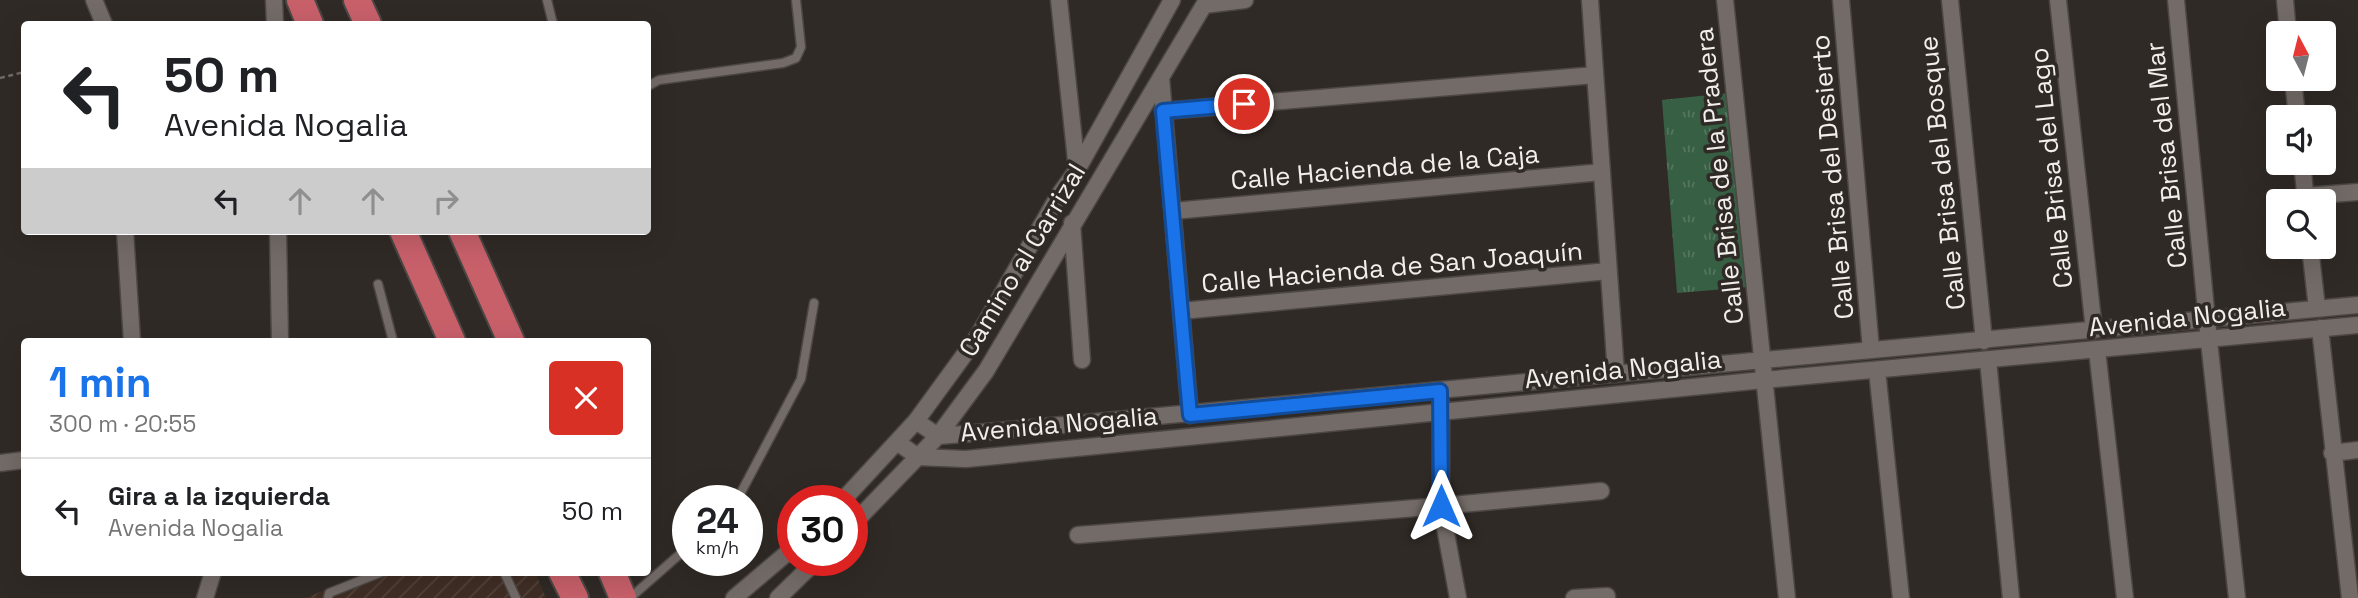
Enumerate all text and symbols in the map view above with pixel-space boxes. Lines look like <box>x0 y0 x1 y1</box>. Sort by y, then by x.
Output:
north arrow <box>2266 21 2336 91</box>
map controls <box>2266 21 2336 259</box>
street label: Calle Brisa de la Pradera <box>1687 26 1751 326</box>
street label: Calle Brisa del Desierto <box>1803 33 1861 321</box>
street label: Calle Brisa del Bosque <box>1911 34 1973 312</box>
street label: Calle Brisa del Mar <box>2137 40 2195 270</box>
text: 50 m <box>164 44 279 106</box>
street label: Calle Brisa del Lago <box>2021 46 2081 290</box>
icon: left <box>49 49 140 140</box>
pin <box>1214 74 1274 134</box>
icon: arrive <box>1225 85 1263 123</box>
text: Avenida Nogalia <box>164 105 408 145</box>
button: sound <box>2266 105 2336 175</box>
street label: Calle Hacienda de la Caja <box>1229 137 1541 197</box>
street label: Camino al Carrizal <box>951 157 1093 363</box>
icon: left <box>208 182 246 220</box>
icon: ahead <box>281 182 319 220</box>
icon: ahead <box>354 182 392 220</box>
icon: right <box>427 182 465 220</box>
button: search <box>2266 189 2336 259</box>
street label: Calle Hacienda de San Joaquín <box>1200 233 1584 301</box>
street label: Avenida Nogalia <box>2087 290 2287 344</box>
street label: Avenida Nogalia <box>1523 342 1723 396</box>
text: 1 min <box>49 356 152 409</box>
button: close <box>549 361 623 435</box>
street label: Avenida Nogalia <box>959 398 1159 450</box>
text: 300 m · 20:55 <box>49 409 196 439</box>
position arrow <box>1404 469 1478 543</box>
text: Gira a la izquierda <box>108 479 330 513</box>
speed limit sign: 30 <box>777 485 868 576</box>
icon: left <box>49 492 87 530</box>
text: 50 m <box>562 494 623 528</box>
text: 24 <box>696 499 739 543</box>
text: Avenida Nogalia <box>108 513 283 543</box>
text: km/h <box>696 536 739 559</box>

